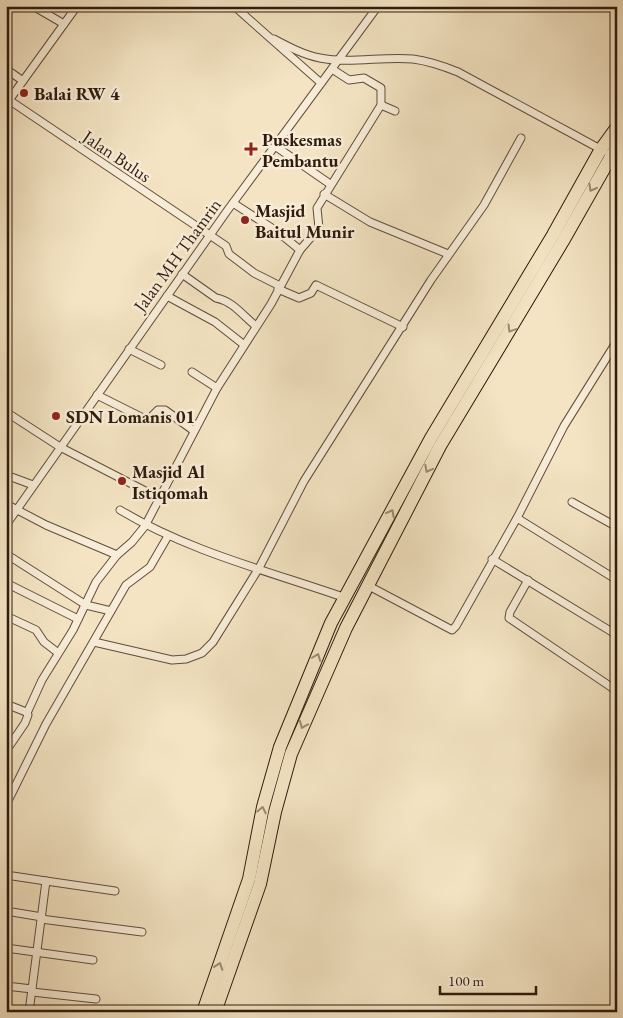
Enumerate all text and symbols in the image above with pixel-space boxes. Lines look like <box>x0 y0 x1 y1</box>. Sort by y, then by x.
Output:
place label: Balai RW 4 <box>34 82 120 105</box>
marker: Balai RW 4 <box>18 87 30 99</box>
street label: Jalan Bulus <box>77 124 156 187</box>
place label: Puskesmas Pembantu <box>262 128 342 172</box>
marker: Puskesmas Pembantu <box>244 142 258 156</box>
one-way arrow <box>588 183 598 192</box>
street label: Jalan MH Thamrin <box>127 193 226 318</box>
place label: Masjid Baitul Munir <box>255 199 355 243</box>
marker: Masjid Baitul Munir <box>239 214 251 226</box>
one-way arrow <box>507 323 517 332</box>
place label: SDN Lomanis 01 <box>66 405 195 428</box>
marker: SDN Lomanis 01 <box>50 410 62 422</box>
place label: Masjid Al Istiqomah <box>132 460 208 504</box>
one-way arrow <box>424 463 434 472</box>
marker: Masjid Al Istiqomah <box>116 475 128 487</box>
one-way arrow <box>385 509 395 518</box>
one-way arrow <box>311 653 321 662</box>
one-way arrow <box>299 720 309 729</box>
one-way arrow <box>257 805 267 814</box>
one-way arrow <box>213 962 223 970</box>
scale bar <box>440 963 537 995</box>
text: 100 m <box>448 971 485 990</box>

